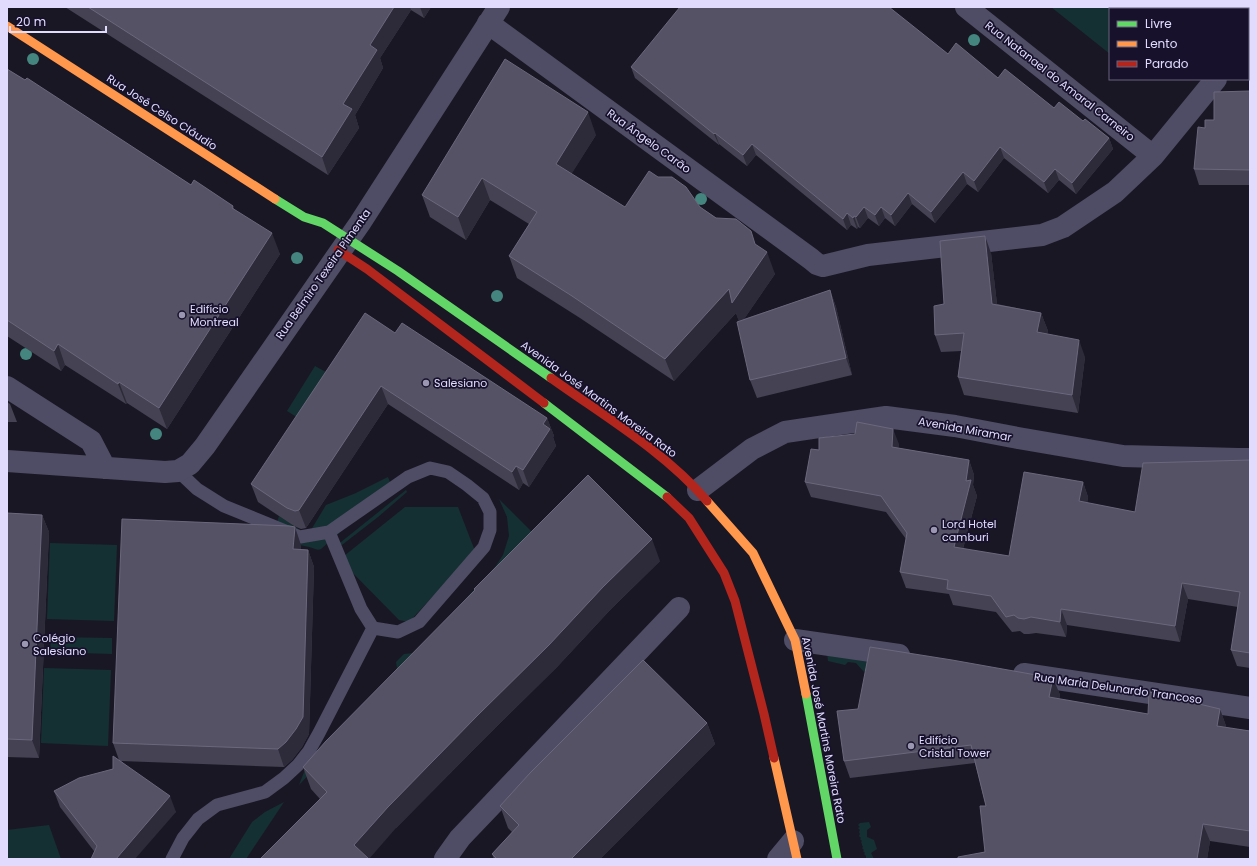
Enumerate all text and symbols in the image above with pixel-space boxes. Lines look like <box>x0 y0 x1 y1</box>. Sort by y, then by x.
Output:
scale bar <box>10 8 106 34</box>
legend <box>1109 8 1249 80</box>
text: 20 m <box>16 13 46 30</box>
text: Livre <box>1145 15 1172 32</box>
street label: Rua Natanael do Amaral Carneiro <box>982 17 1138 145</box>
text: Lento <box>1145 35 1178 52</box>
text: Parado <box>1145 55 1189 72</box>
street label: Rua José Celso Cláudio <box>104 70 220 154</box>
street label: Rua Ângelo Carão <box>604 105 694 177</box>
street label: Rua Belmiro Texeira Pimenta <box>272 205 374 343</box>
place label: Edifício Montreal <box>190 301 239 330</box>
marker: Edifício Montreal <box>177 310 187 320</box>
street label: Avenida José Martins Moreira Rato <box>518 337 680 461</box>
place label: Salesiano <box>434 375 487 391</box>
marker: Salesiano <box>421 378 431 388</box>
street label: Avenida Miramar <box>917 413 1013 445</box>
place label: Lord Hotel camburi <box>942 516 996 545</box>
marker: Lord Hotel camburi <box>929 525 939 535</box>
place label: Colégio Salesiano <box>33 630 86 659</box>
street label: Avenida José Martins Moreira Rato <box>798 635 850 825</box>
marker: Colégio Salesiano <box>20 639 30 649</box>
street label: Rua Maria Delunardo Trancoso <box>1033 668 1203 708</box>
place label: Edifício Cristal Tower <box>919 732 990 761</box>
marker: Edifício Cristal Tower <box>906 741 916 751</box>

